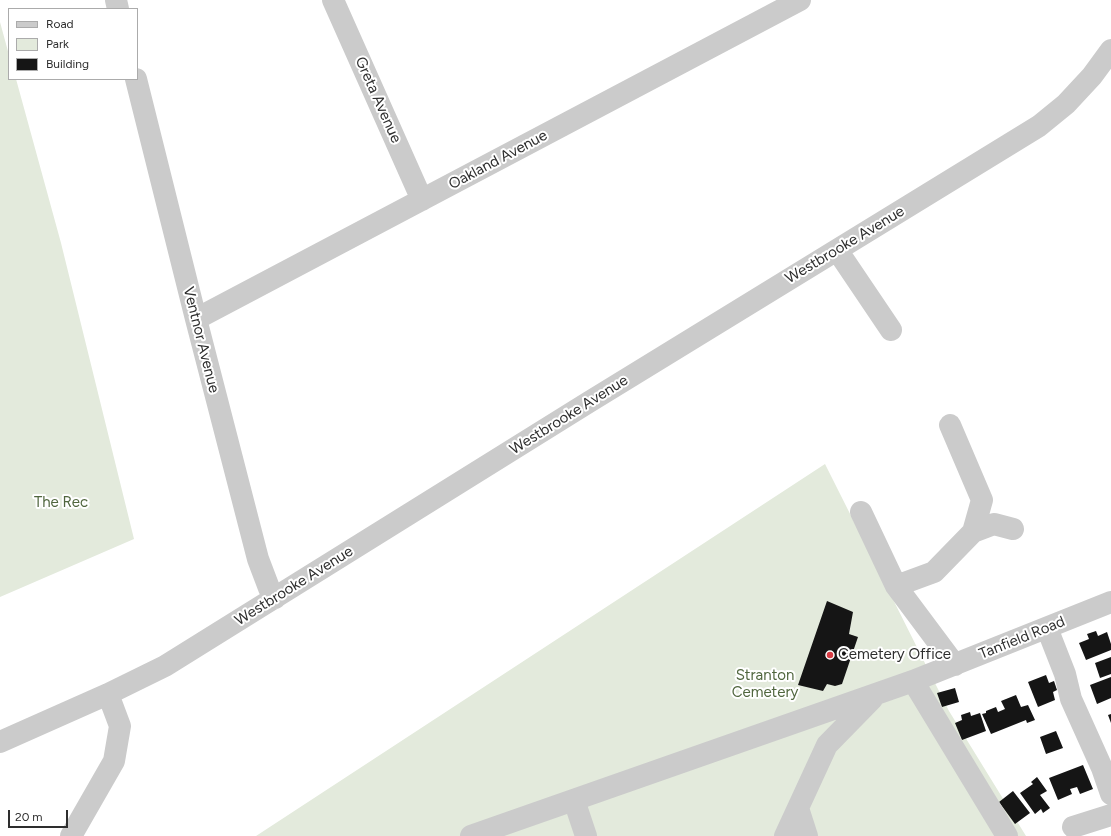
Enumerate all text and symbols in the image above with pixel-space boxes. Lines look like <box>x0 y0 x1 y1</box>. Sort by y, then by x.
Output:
legend <box>8 8 138 80</box>
text: Road <box>46 17 74 31</box>
text: Park <box>46 37 69 51</box>
street label: Greta Avenue <box>351 54 405 146</box>
text: Building <box>46 57 89 71</box>
street label: Oakland Avenue <box>446 126 550 194</box>
street label: Westbrooke Avenue <box>782 202 908 288</box>
street label: Ventnor Avenue <box>179 285 223 395</box>
street label: Westbrooke Avenue <box>507 371 631 459</box>
park label: The Rec <box>34 494 88 512</box>
street label: Westbrooke Avenue <box>232 542 356 630</box>
street label: Tanfield Road <box>976 613 1068 663</box>
place label: Cemetery Office <box>838 646 951 664</box>
marker: Cemetery Office <box>825 650 835 660</box>
park label: Stranton Cemetery <box>732 667 798 702</box>
scale bar <box>10 802 70 828</box>
text: 20 m <box>15 810 43 824</box>

